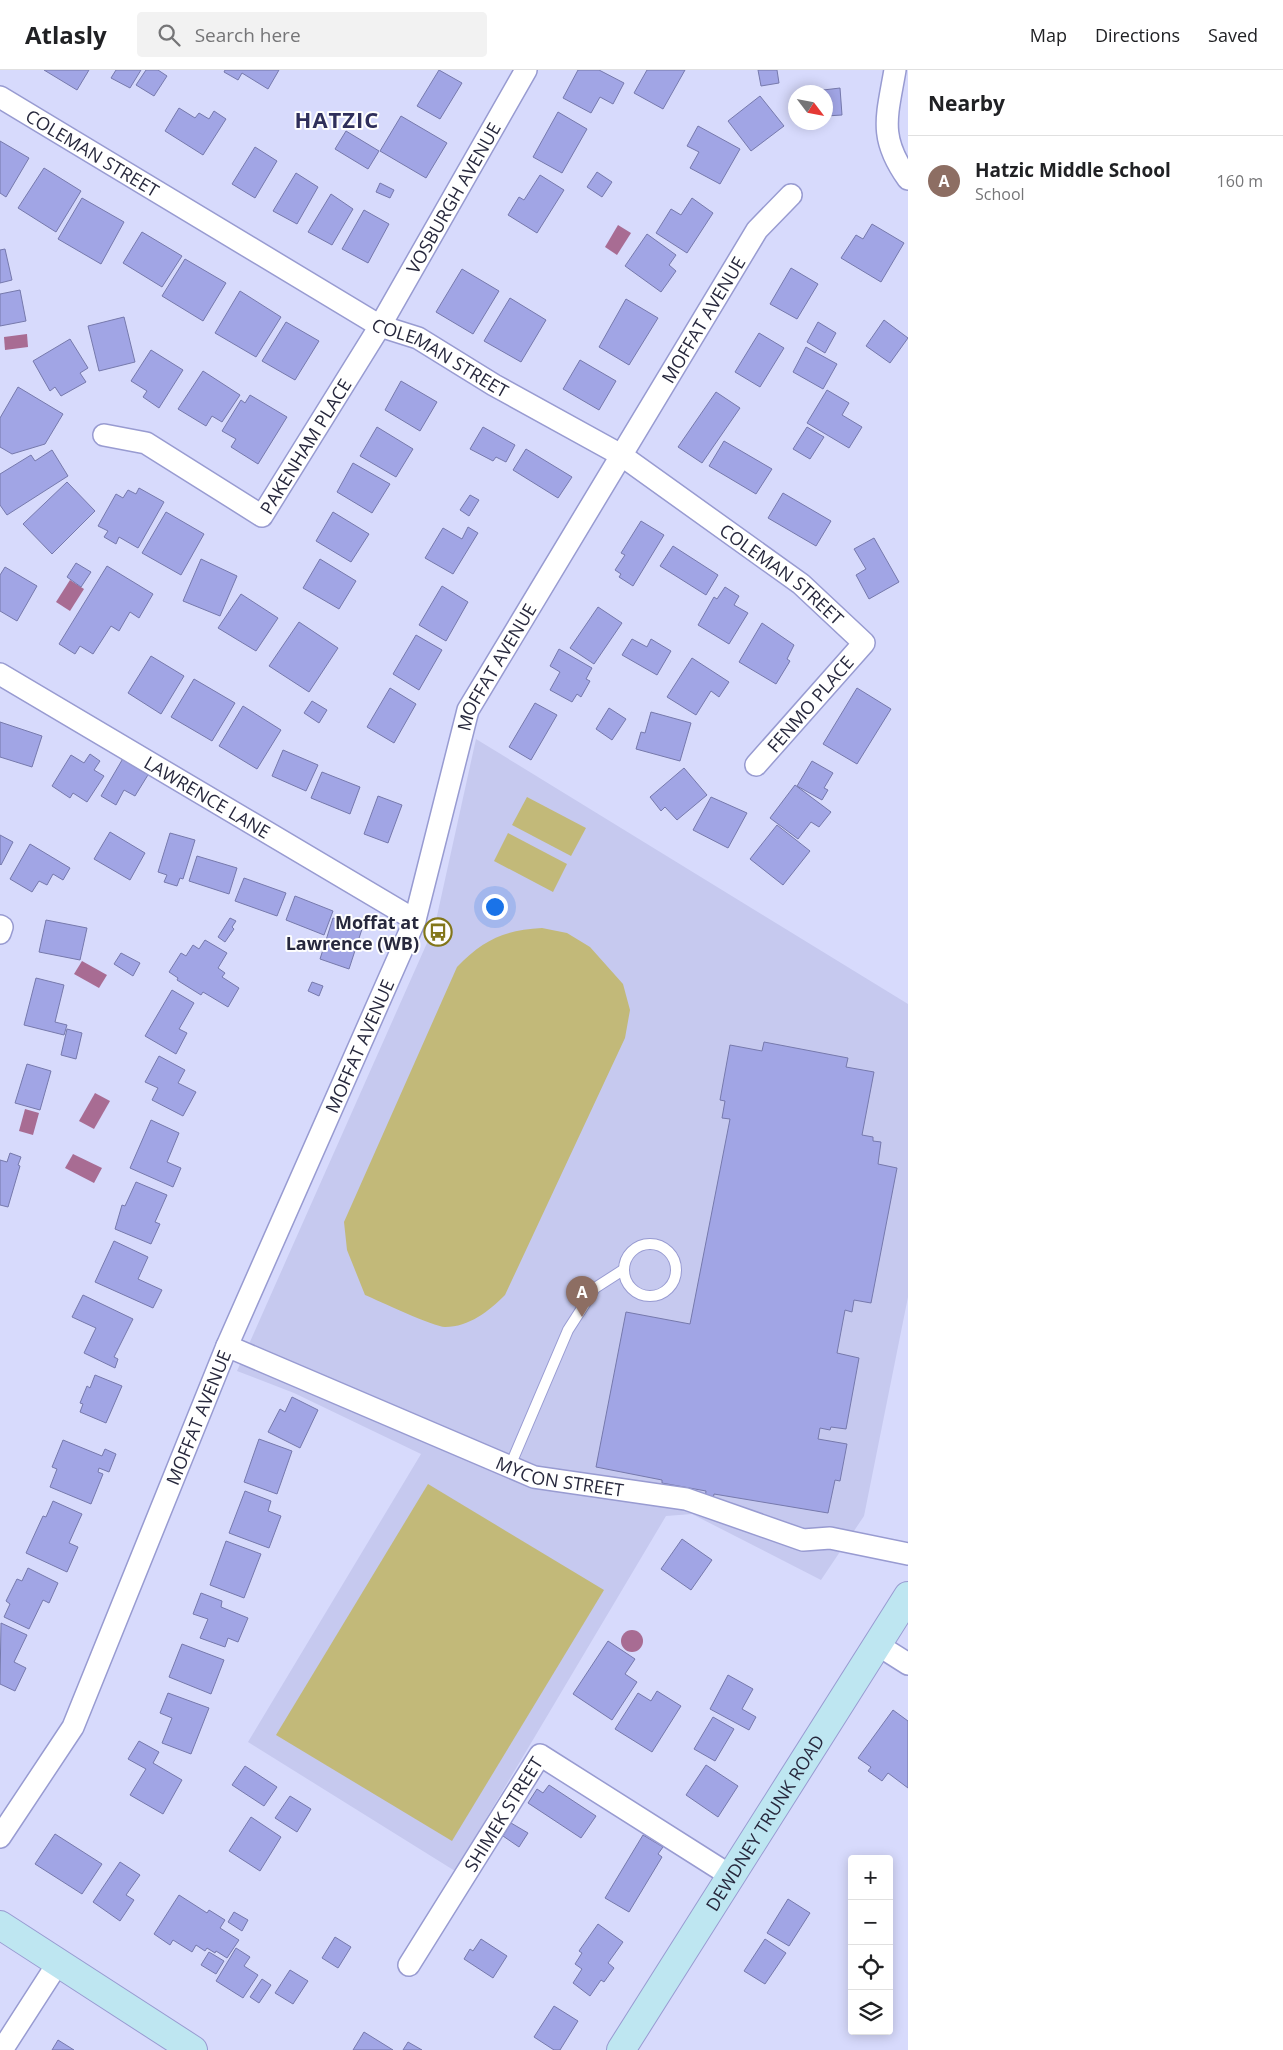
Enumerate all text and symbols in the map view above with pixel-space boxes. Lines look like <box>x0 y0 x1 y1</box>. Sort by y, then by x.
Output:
search box <box>137 12 487 57</box>
text: Atlasly <box>25 18 107 51</box>
icon: search <box>155 21 183 49</box>
text: Search here <box>195 22 301 48</box>
text: Map <box>1030 23 1067 47</box>
text: Directions <box>1095 23 1180 47</box>
text: Saved <box>1208 23 1258 47</box>
north arrow <box>788 85 833 130</box>
text: Nearby <box>928 89 1005 117</box>
street label: COLEMAN STREET <box>21 103 164 202</box>
district label: HATZIC <box>295 104 379 134</box>
street label: VOSBURGH AVENUE <box>400 118 506 278</box>
text: Hatzic Middle School <box>975 157 1171 183</box>
text: A <box>938 170 950 192</box>
text: 160 m <box>1217 170 1263 192</box>
text: School <box>975 183 1025 205</box>
street label: MOFFAT AVENUE <box>656 252 750 387</box>
street label: COLEMAN STREET <box>367 312 513 403</box>
street label: PAKENHAM PLACE <box>254 374 357 519</box>
street label: COLEMAN STREET <box>715 518 849 630</box>
street label: MOFFAT AVENUE <box>451 599 542 733</box>
street label: FENMO PLACE <box>761 651 859 757</box>
street label: LAWRENCE LANE <box>140 750 275 844</box>
your location <box>482 894 508 920</box>
place label: Moffat at Lawrence (WB) <box>286 910 419 955</box>
bus stop icon: Moffat at Lawrence (WB) <box>423 917 453 947</box>
street label: MOFFAT AVENUE <box>319 975 399 1116</box>
pin: A <box>566 1276 598 1317</box>
street label: MOFFAT AVENUE <box>160 1346 236 1488</box>
street label: MYCON STREET <box>492 1450 625 1502</box>
street label: DEWDNEY TRUNK ROAD <box>700 1730 829 1915</box>
street label: SHIMEK STREET <box>458 1752 548 1876</box>
map controls <box>848 1855 893 2035</box>
button: + <box>848 1855 893 1900</box>
button: − <box>848 1900 893 1945</box>
button: locate <box>848 1945 893 1990</box>
button: layers <box>848 1990 893 2035</box>

